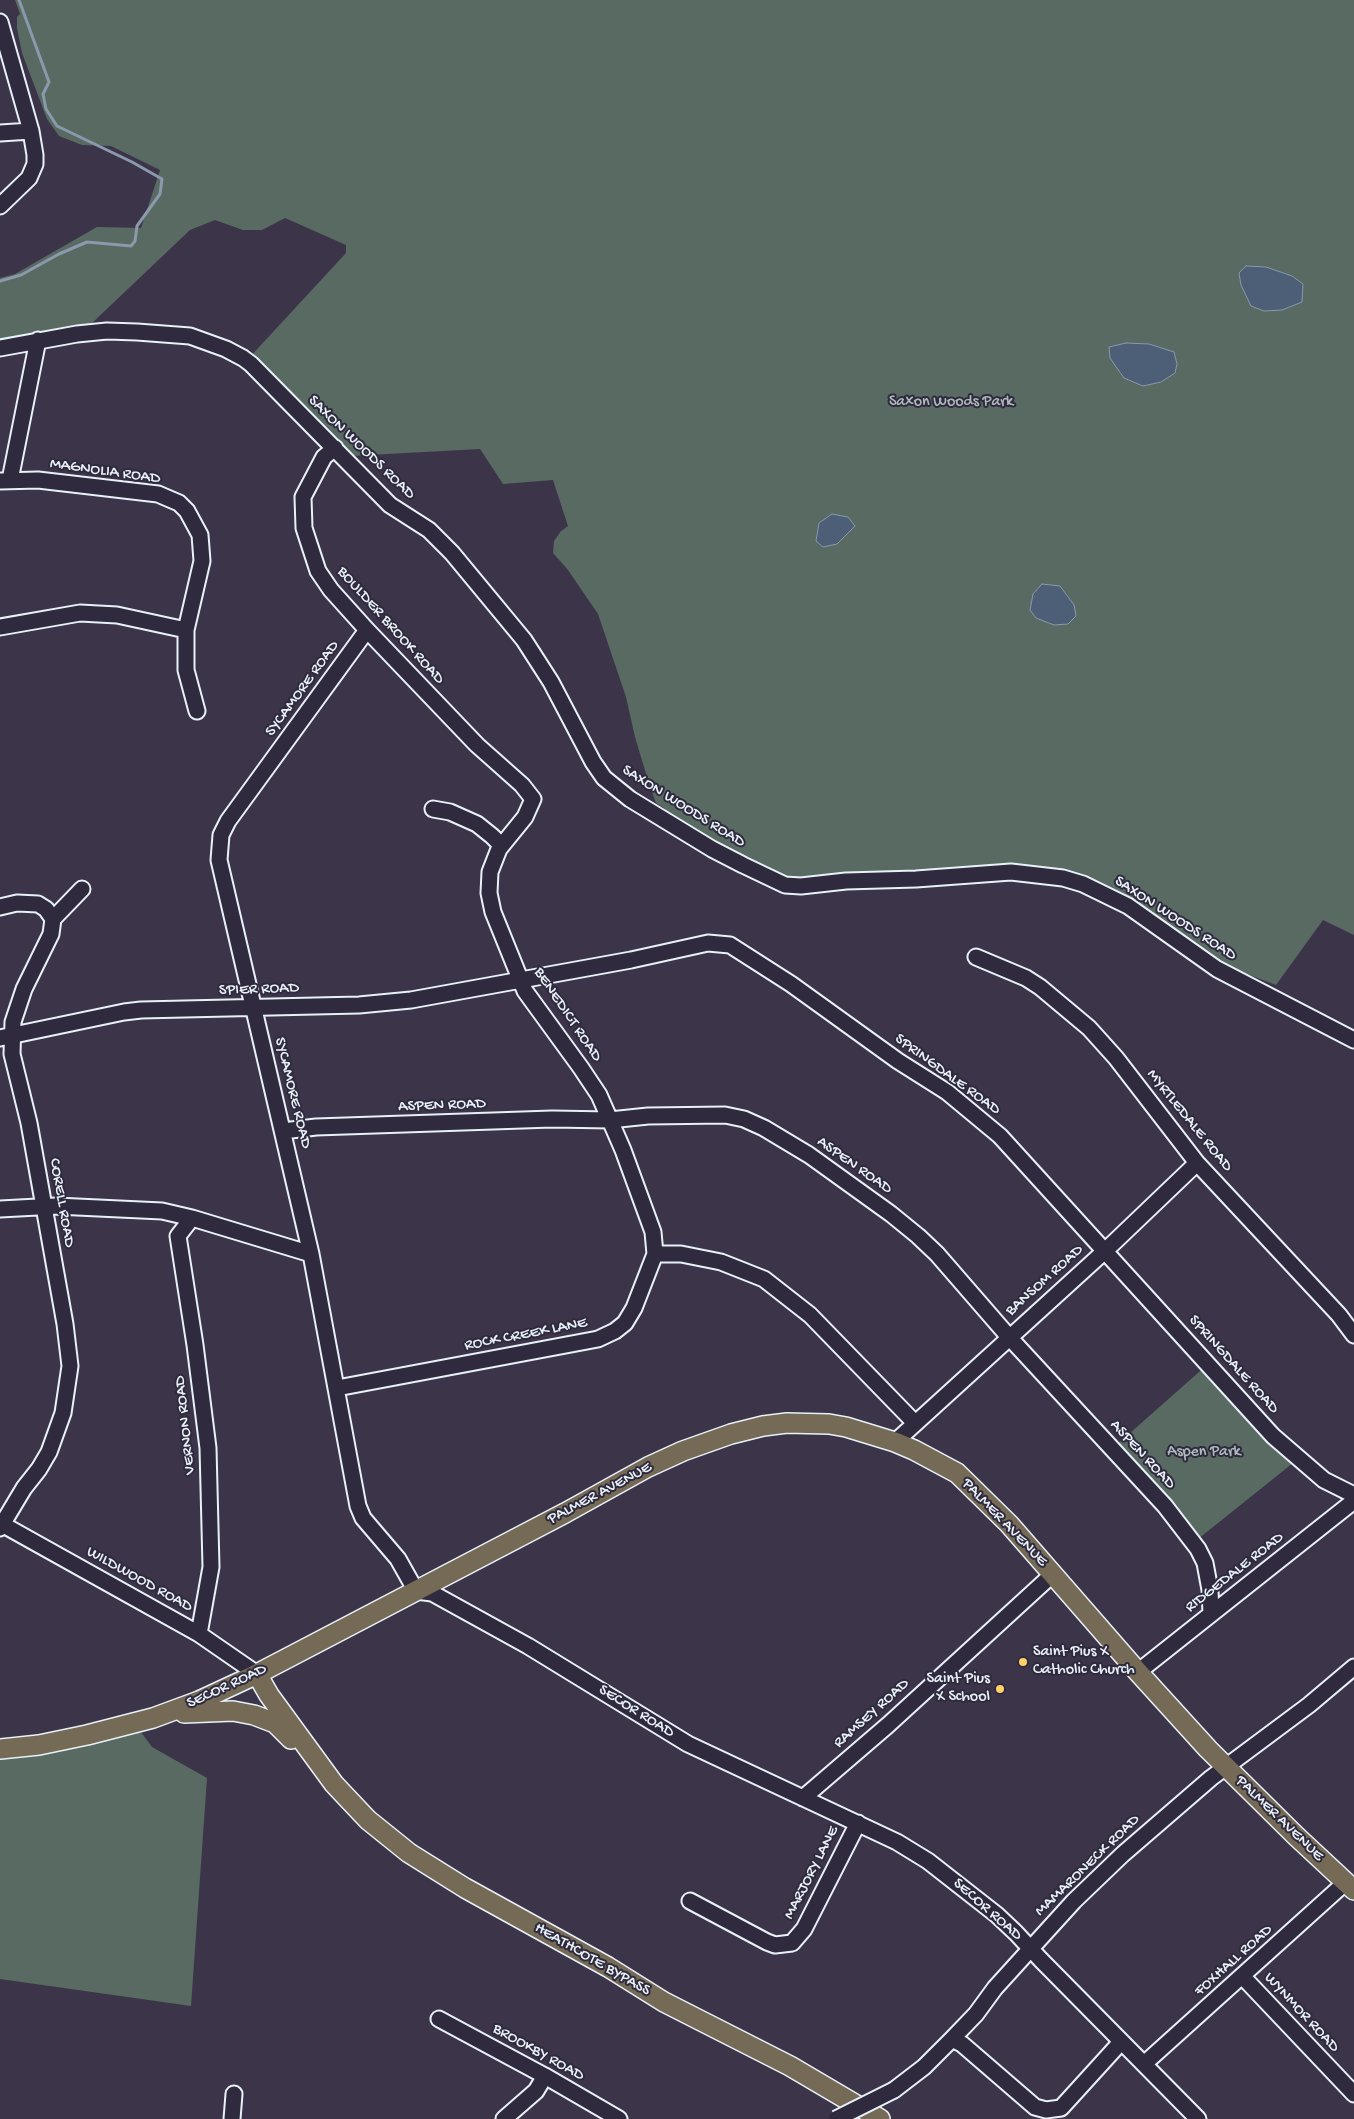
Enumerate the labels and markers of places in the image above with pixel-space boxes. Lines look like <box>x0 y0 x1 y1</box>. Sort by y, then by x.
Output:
place label: Saint Pius X Catholic Church <box>1033 1643 1135 1681</box>
marker: Saint Pius X Catholic Church <box>1017 1656 1029 1668</box>
place label: Saint Pius X School <box>927 1670 990 1708</box>
marker: Saint Pius X School <box>994 1683 1006 1695</box>

